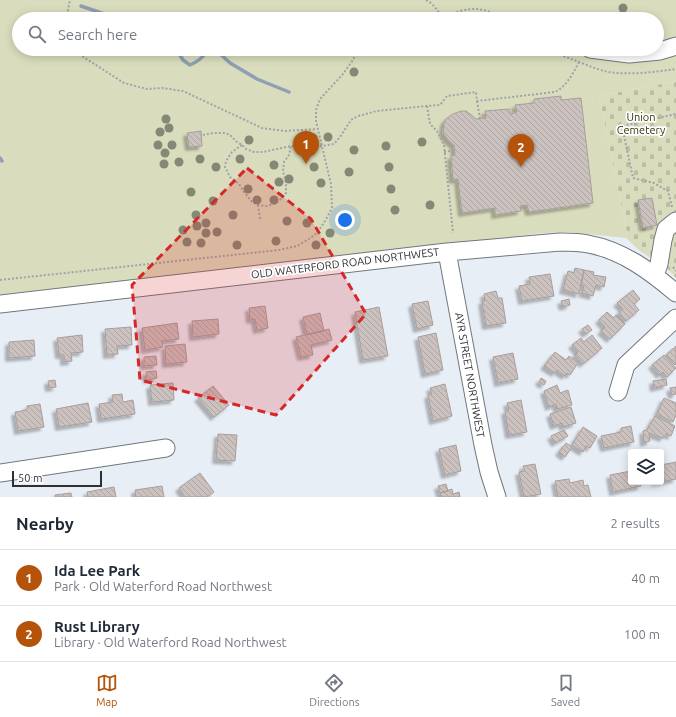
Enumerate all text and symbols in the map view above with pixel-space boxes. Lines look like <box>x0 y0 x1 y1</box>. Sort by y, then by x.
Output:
search box <box>12 12 664 56</box>
icon: search <box>26 23 48 45</box>
text: Search here <box>58 26 137 43</box>
park label: Union Cemetery <box>617 111 666 136</box>
pin: 1 <box>293 131 319 164</box>
pin: 2 <box>508 134 534 167</box>
your location <box>335 210 355 230</box>
street label: OLD WATERFORD ROAD NORTHWEST <box>250 245 440 281</box>
street label: AYR STREET NORTHWEST <box>453 311 487 439</box>
map controls <box>628 449 664 485</box>
button: layers <box>628 449 664 485</box>
scale bar <box>12 469 102 488</box>
text: 50 m <box>18 472 42 484</box>
text: Nearby <box>16 514 74 533</box>
text: 2 results <box>610 516 660 530</box>
text: Ida Lee Park <box>54 562 140 579</box>
text: 1 <box>25 571 33 585</box>
text: 40 m <box>631 571 660 585</box>
text: Park · Old Waterford Road Northwest <box>54 579 272 593</box>
text: Rust Library <box>54 618 140 635</box>
text: 2 <box>25 627 33 641</box>
text: 100 m <box>624 627 660 641</box>
text: Library · Old Waterford Road Northwest <box>54 635 287 649</box>
tab: Map <box>96 672 118 708</box>
tab: Directions <box>309 672 359 708</box>
tab: Saved <box>551 672 580 708</box>

